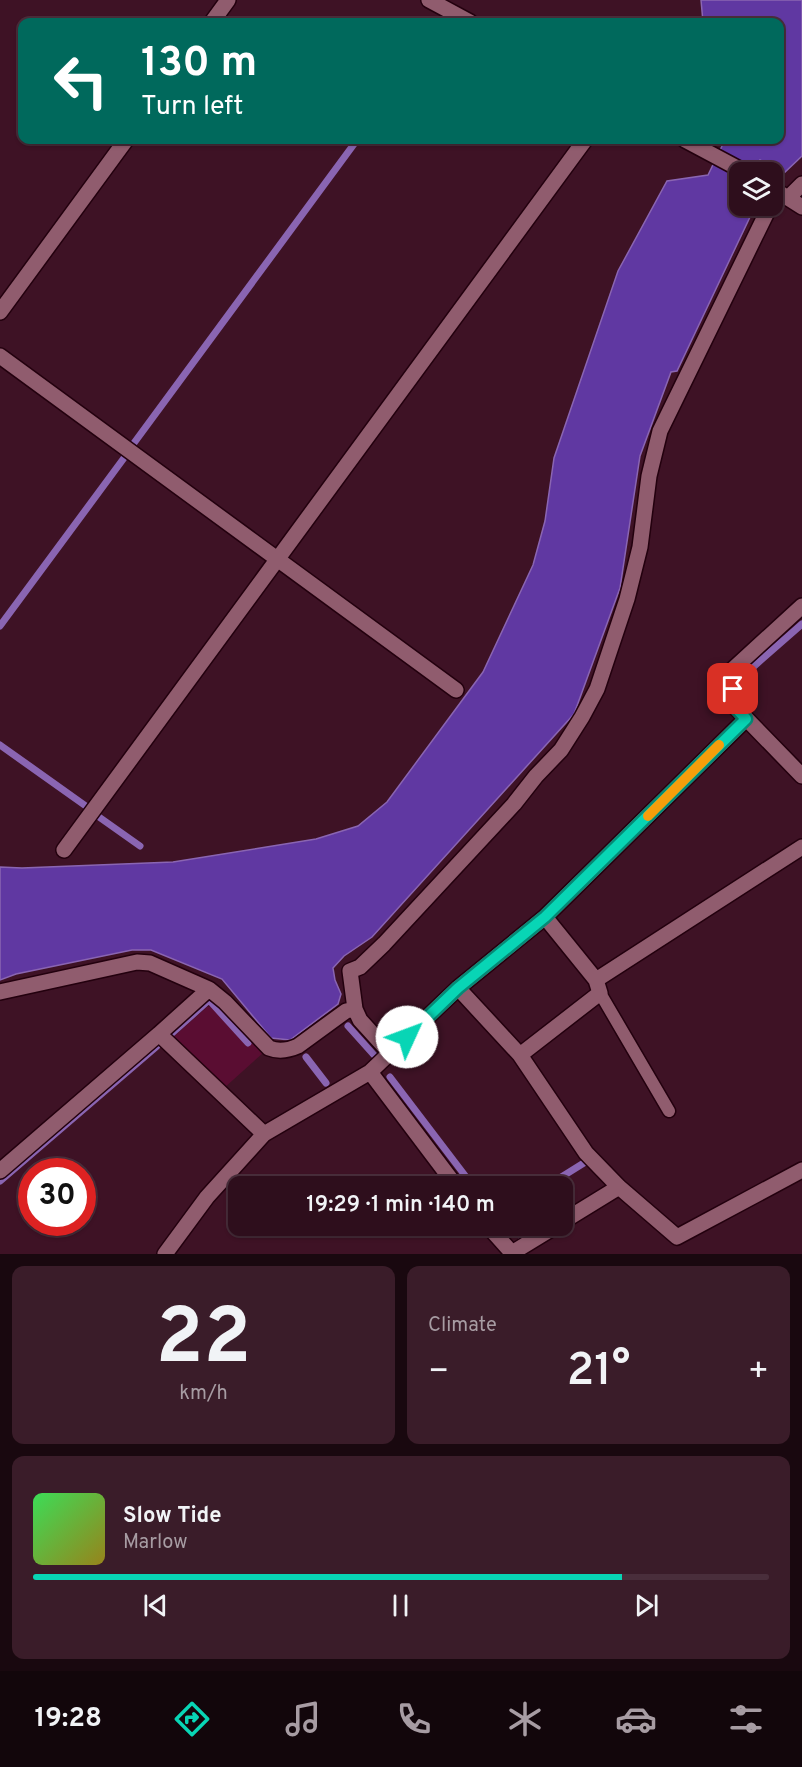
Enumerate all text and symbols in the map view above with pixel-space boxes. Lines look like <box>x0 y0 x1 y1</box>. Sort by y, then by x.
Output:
text: 130 m <box>141 38 257 91</box>
icon: left <box>42 42 120 120</box>
text: Turn left <box>141 90 243 124</box>
map controls <box>729 162 783 216</box>
button: layers <box>729 162 783 216</box>
pin <box>707 663 758 714</box>
icon: arrive <box>716 672 749 705</box>
position arrow <box>375 1005 439 1069</box>
speed limit sign: 30 <box>18 1158 96 1236</box>
text: 19:29 · 1 min · 140 m <box>306 1192 495 1219</box>
text: 22 <box>156 1292 251 1391</box>
text: Climate <box>428 1313 497 1339</box>
text: 21° <box>567 1344 630 1401</box>
text: − <box>428 1352 449 1394</box>
text: + <box>748 1352 769 1394</box>
text: km/h <box>179 1381 228 1407</box>
text: Slow Tide <box>123 1503 222 1530</box>
text: Marlow <box>123 1530 187 1556</box>
icon: previous <box>139 1589 172 1622</box>
icon: pause <box>384 1589 417 1622</box>
icon: next <box>630 1589 663 1622</box>
icon: directions <box>171 1698 213 1740</box>
icon: music <box>282 1698 324 1740</box>
icon: phone <box>393 1698 435 1740</box>
icon: climate <box>504 1698 546 1740</box>
icon: car <box>615 1698 657 1740</box>
icon: filters <box>725 1698 767 1740</box>
text: 19:28 <box>34 1702 102 1736</box>

